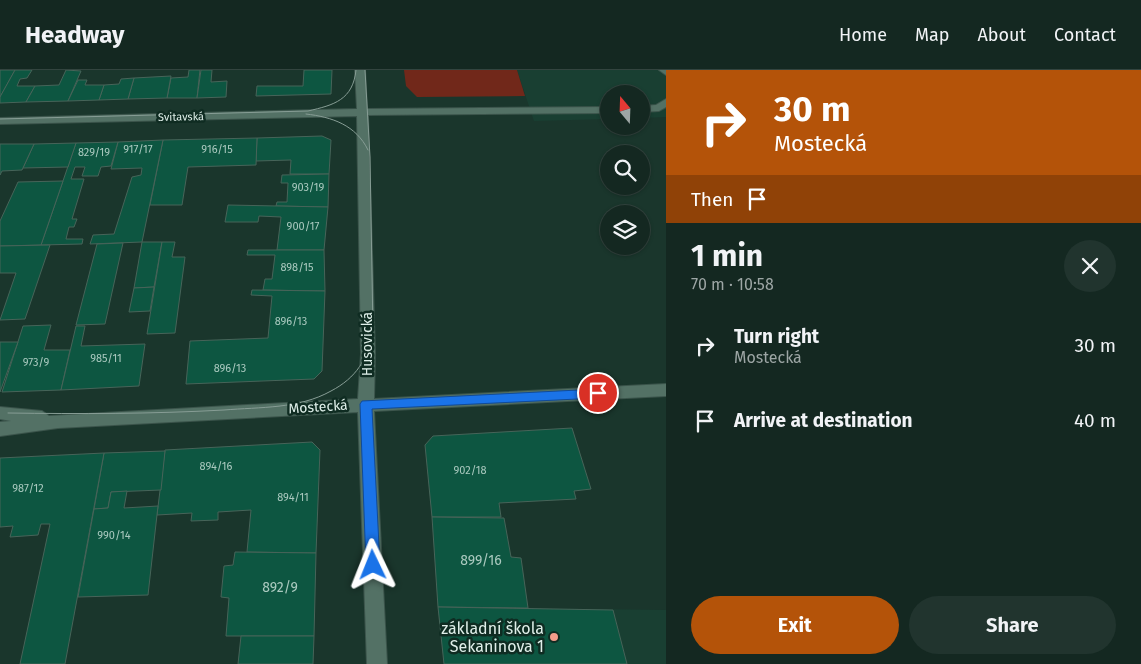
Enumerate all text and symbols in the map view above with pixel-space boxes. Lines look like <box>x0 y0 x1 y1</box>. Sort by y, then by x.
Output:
text: Headway <box>25 21 124 49</box>
text: Home <box>839 24 887 46</box>
text: Map <box>915 24 949 46</box>
text: About <box>977 24 1026 46</box>
text: Contact <box>1054 24 1116 46</box>
north arrow <box>600 85 650 135</box>
map controls <box>600 85 650 255</box>
text: 30 m <box>774 88 851 130</box>
icon: right <box>691 90 756 155</box>
street label: Svitavská <box>158 110 204 124</box>
text: Mostecká <box>774 130 867 157</box>
house number: 917/17 <box>123 143 153 156</box>
house number: 916/15 <box>201 143 233 156</box>
button: search <box>600 145 650 195</box>
house number: 829/19 <box>78 146 110 159</box>
house number: 903/19 <box>292 181 325 194</box>
icon: arrive <box>743 185 771 213</box>
text: Then <box>691 188 733 211</box>
button: layers <box>600 205 650 255</box>
house number: 900/17 <box>287 220 319 233</box>
text: 1 min <box>691 238 763 274</box>
button: close <box>1064 240 1116 292</box>
house number: 898/15 <box>280 261 314 274</box>
text: 70 m · 10:58 <box>691 275 774 294</box>
street label: Husovická <box>359 312 376 376</box>
house number: 896/13 <box>275 315 307 328</box>
text: Turn right <box>734 325 819 348</box>
icon: right <box>691 332 719 360</box>
text: 30 m <box>1075 334 1116 357</box>
text: Mostecká <box>734 348 802 367</box>
house number: 985/11 <box>90 352 122 365</box>
house number: 973/9 <box>23 356 50 369</box>
house number: 896/13 <box>214 362 246 375</box>
pin <box>577 372 619 414</box>
icon: arrive <box>584 379 612 407</box>
street label: Mostecká <box>288 396 348 418</box>
icon: arrive <box>691 407 719 435</box>
text: Arrive at destination <box>734 409 913 432</box>
text: 40 m <box>1074 409 1116 432</box>
house number: 894/16 <box>200 460 233 473</box>
house number: 902/18 <box>453 464 487 477</box>
house number: 987/12 <box>12 482 44 495</box>
house number: 894/11 <box>277 491 309 504</box>
house number: 990/14 <box>97 529 131 542</box>
position arrow <box>346 538 398 590</box>
house number: 899/16 <box>460 552 502 569</box>
house number: 892/9 <box>262 579 298 596</box>
button: Exit <box>691 596 899 654</box>
button: Share <box>909 596 1116 654</box>
place label: základní škola Sekaninova 1 <box>441 619 544 656</box>
marker: základní škola Sekaninova 1 <box>548 631 560 643</box>

